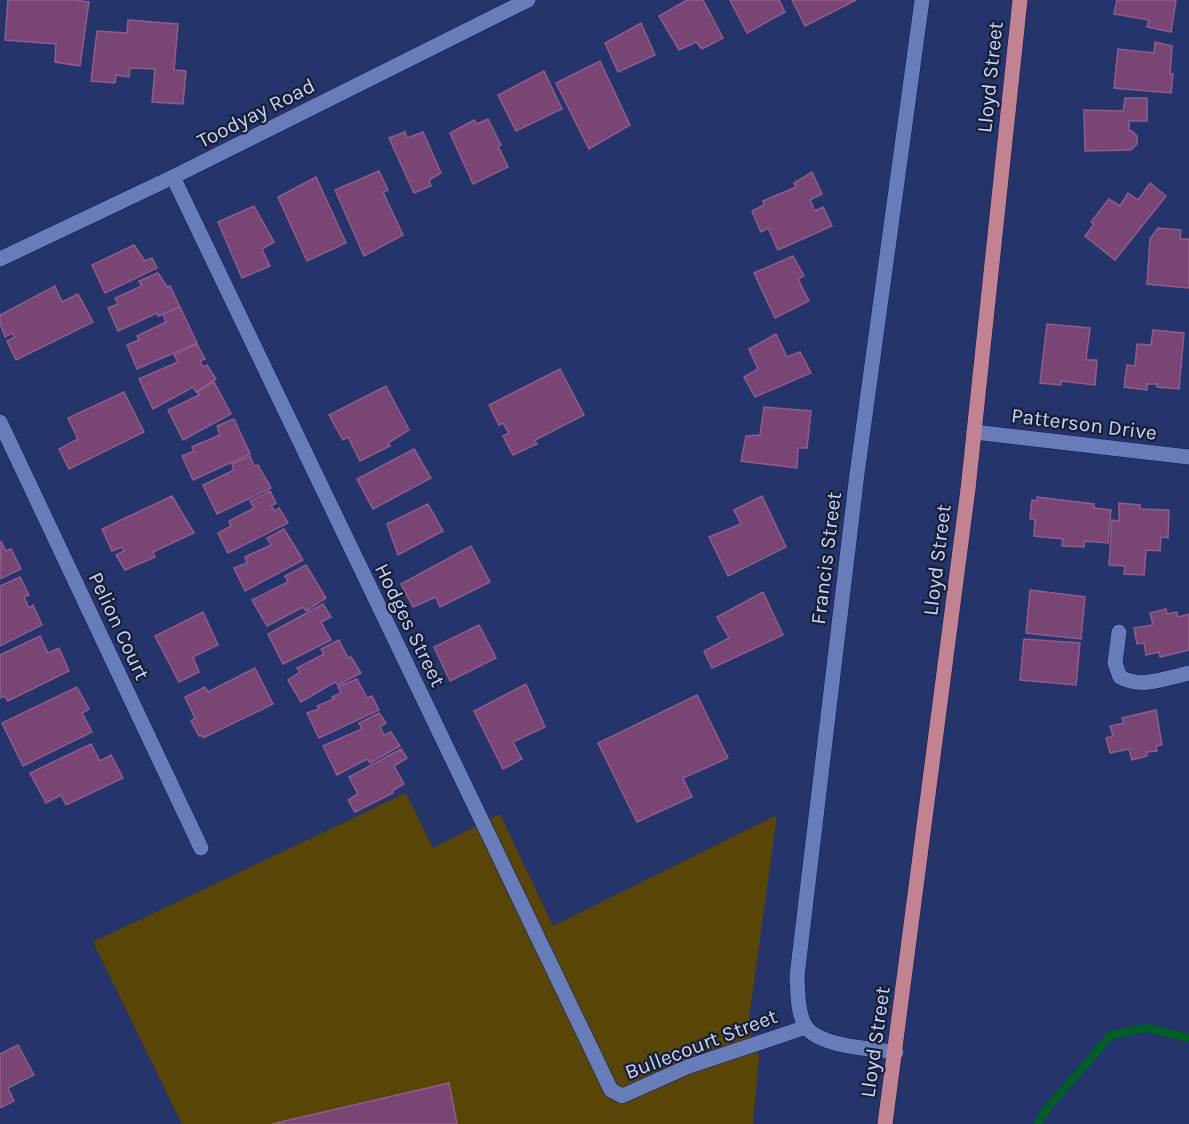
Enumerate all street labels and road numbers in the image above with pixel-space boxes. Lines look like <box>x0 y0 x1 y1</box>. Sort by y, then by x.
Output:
street label: Lloyd Street <box>972 20 1008 134</box>
street label: Toodyay Road <box>193 73 319 153</box>
street label: Patterson Drive <box>1010 403 1158 445</box>
street label: Francis Street <box>806 490 846 626</box>
street label: Lloyd Street <box>918 503 956 617</box>
street label: Hodges Street <box>370 559 450 691</box>
street label: Pelion Court <box>84 568 154 684</box>
street label: Lloyd Street <box>855 985 895 1099</box>
street label: Bullecourt Street <box>621 1004 781 1084</box>

